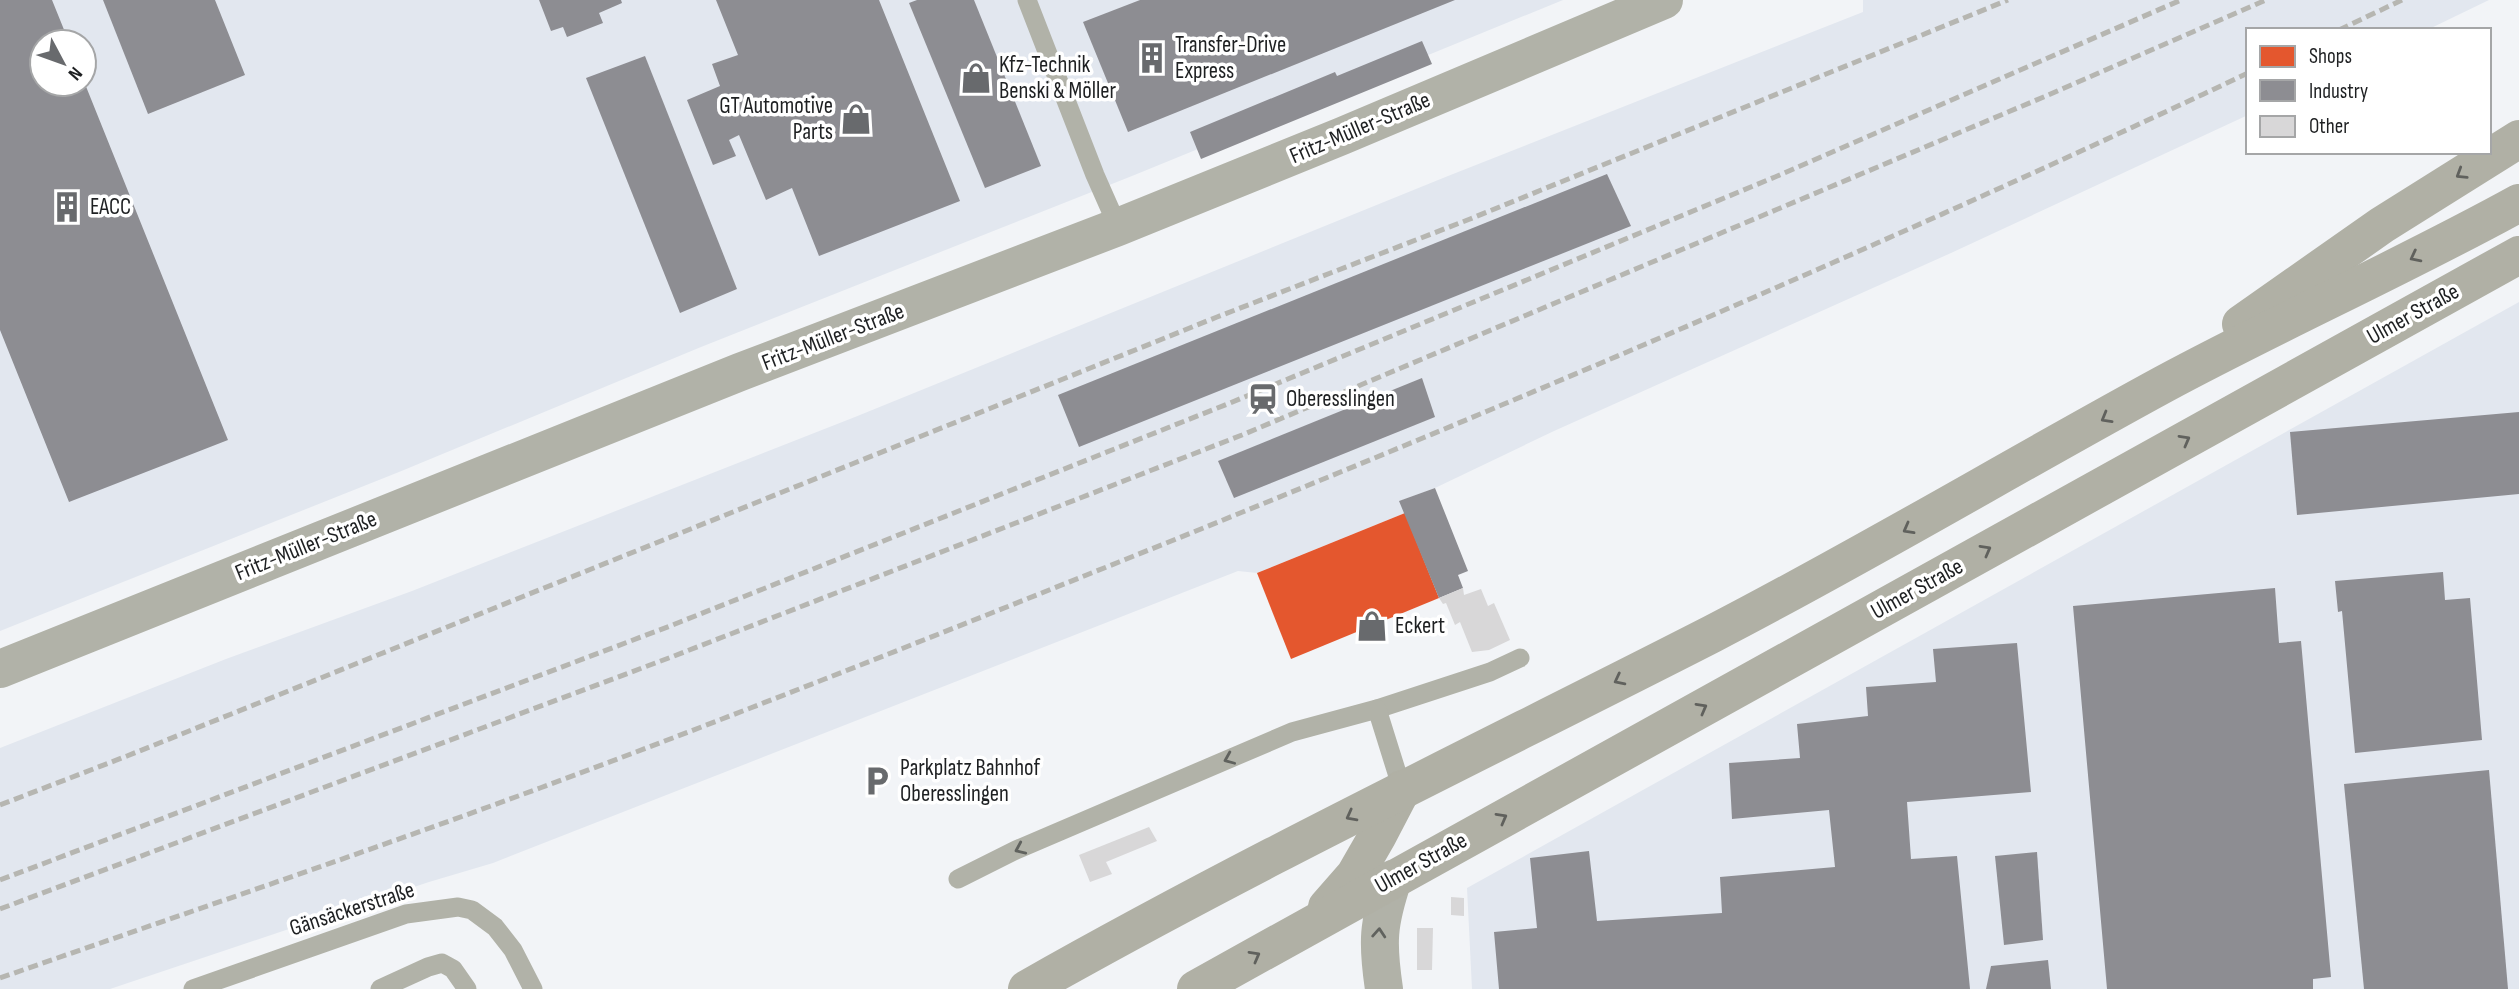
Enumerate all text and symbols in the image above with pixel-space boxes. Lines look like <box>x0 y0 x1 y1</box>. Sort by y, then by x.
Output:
north arrow <box>28 28 98 98</box>
legend <box>2246 28 2491 154</box>
place label: Transfer-Drive Express <box>1175 31 1286 85</box>
building icon: Transfer-Drive Express <box>1135 41 1169 75</box>
text: Shops <box>2309 44 2352 69</box>
place label: Kfz-Technik Benski & Möller <box>999 51 1117 105</box>
shop icon: Kfz-Technik Benski & Möller <box>959 61 993 95</box>
text: N <box>63 62 87 85</box>
text: Industry <box>2309 79 2368 104</box>
street label: Fritz-Müller-Straße <box>1285 86 1435 170</box>
place label: GT Automotive Parts <box>719 92 833 146</box>
shop icon: GT Automotive Parts <box>839 102 873 136</box>
text: Other <box>2309 114 2349 139</box>
one-way arrow <box>2455 166 2468 179</box>
building icon: EACC <box>50 190 84 224</box>
place label: EACC <box>90 193 131 221</box>
one-way arrow <box>2410 249 2422 263</box>
street label: Ulmer Straße <box>2362 277 2464 351</box>
street label: Fritz-Müller-Straße <box>758 297 908 377</box>
station icon: Oberesslingen <box>1246 382 1280 416</box>
place label: Oberesslingen <box>1286 385 1395 413</box>
one-way arrow <box>2101 409 2114 422</box>
one-way arrow <box>2178 435 2191 448</box>
street label: Fritz-Müller-Straße <box>231 505 381 587</box>
one-way arrow <box>1902 521 1915 534</box>
one-way arrow <box>1979 545 1992 559</box>
street label: Ulmer Straße <box>1866 552 1968 626</box>
shop icon: Eckert <box>1355 609 1389 643</box>
place label: Eckert <box>1395 612 1445 640</box>
one-way arrow <box>1614 672 1626 686</box>
one-way arrow <box>1694 703 1707 716</box>
one-way arrow <box>1224 751 1236 765</box>
place label: Parkplatz Bahnhof Oberesslingen <box>900 754 1041 808</box>
parking icon: Parkplatz Bahnhof Oberesslingen <box>860 764 894 798</box>
one-way arrow <box>1346 808 1358 821</box>
one-way arrow <box>1495 813 1508 826</box>
street label: Ulmer Straße <box>1370 826 1472 900</box>
one-way arrow <box>1015 841 1027 855</box>
street label: Gänsäckerstraße <box>286 876 418 942</box>
one-way arrow <box>1372 928 1387 939</box>
one-way arrow <box>1248 951 1260 964</box>

